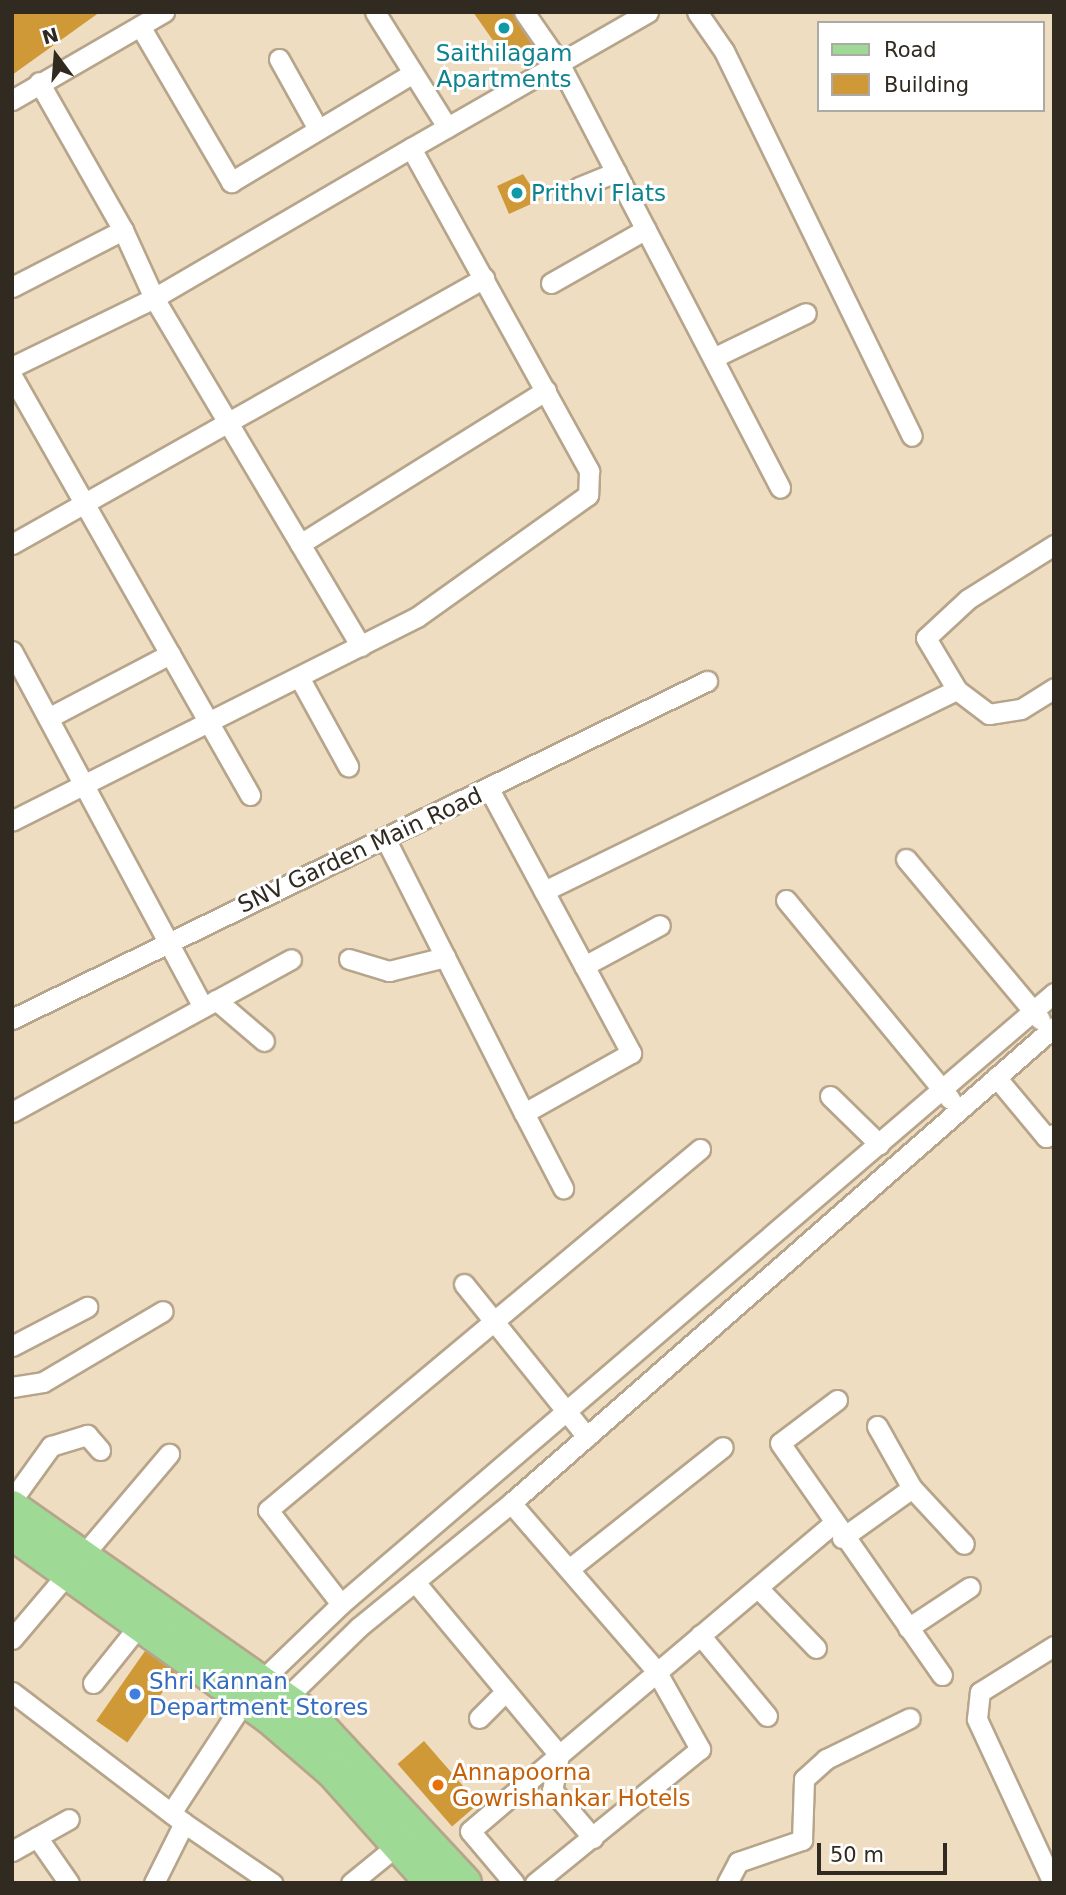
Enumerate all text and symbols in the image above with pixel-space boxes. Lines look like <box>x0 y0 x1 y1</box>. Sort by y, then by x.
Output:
marker: Saithilagam Apartments <box>496 20 512 36</box>
north arrow <box>21 21 91 91</box>
legend <box>818 21 1045 112</box>
text: N <box>40 23 61 49</box>
text: Road <box>884 38 937 62</box>
place label: Saithilagam Apartments <box>436 39 572 93</box>
text: Building <box>884 73 969 97</box>
place label: Prithvi Flats <box>531 179 666 207</box>
marker: Prithvi Flats <box>509 185 525 201</box>
street label: SNV Garden Main Road <box>233 781 487 919</box>
place label: Shri Kannan Department Stores <box>149 1667 368 1721</box>
marker: Shri Kannan Department Stores <box>127 1686 143 1702</box>
place label: Annapoorna Gowrishankar Hotels <box>452 1758 690 1812</box>
marker: Annapoorna Gowrishankar Hotels <box>430 1777 446 1793</box>
scale bar <box>821 1828 950 1872</box>
text: 50 m <box>830 1843 884 1867</box>

